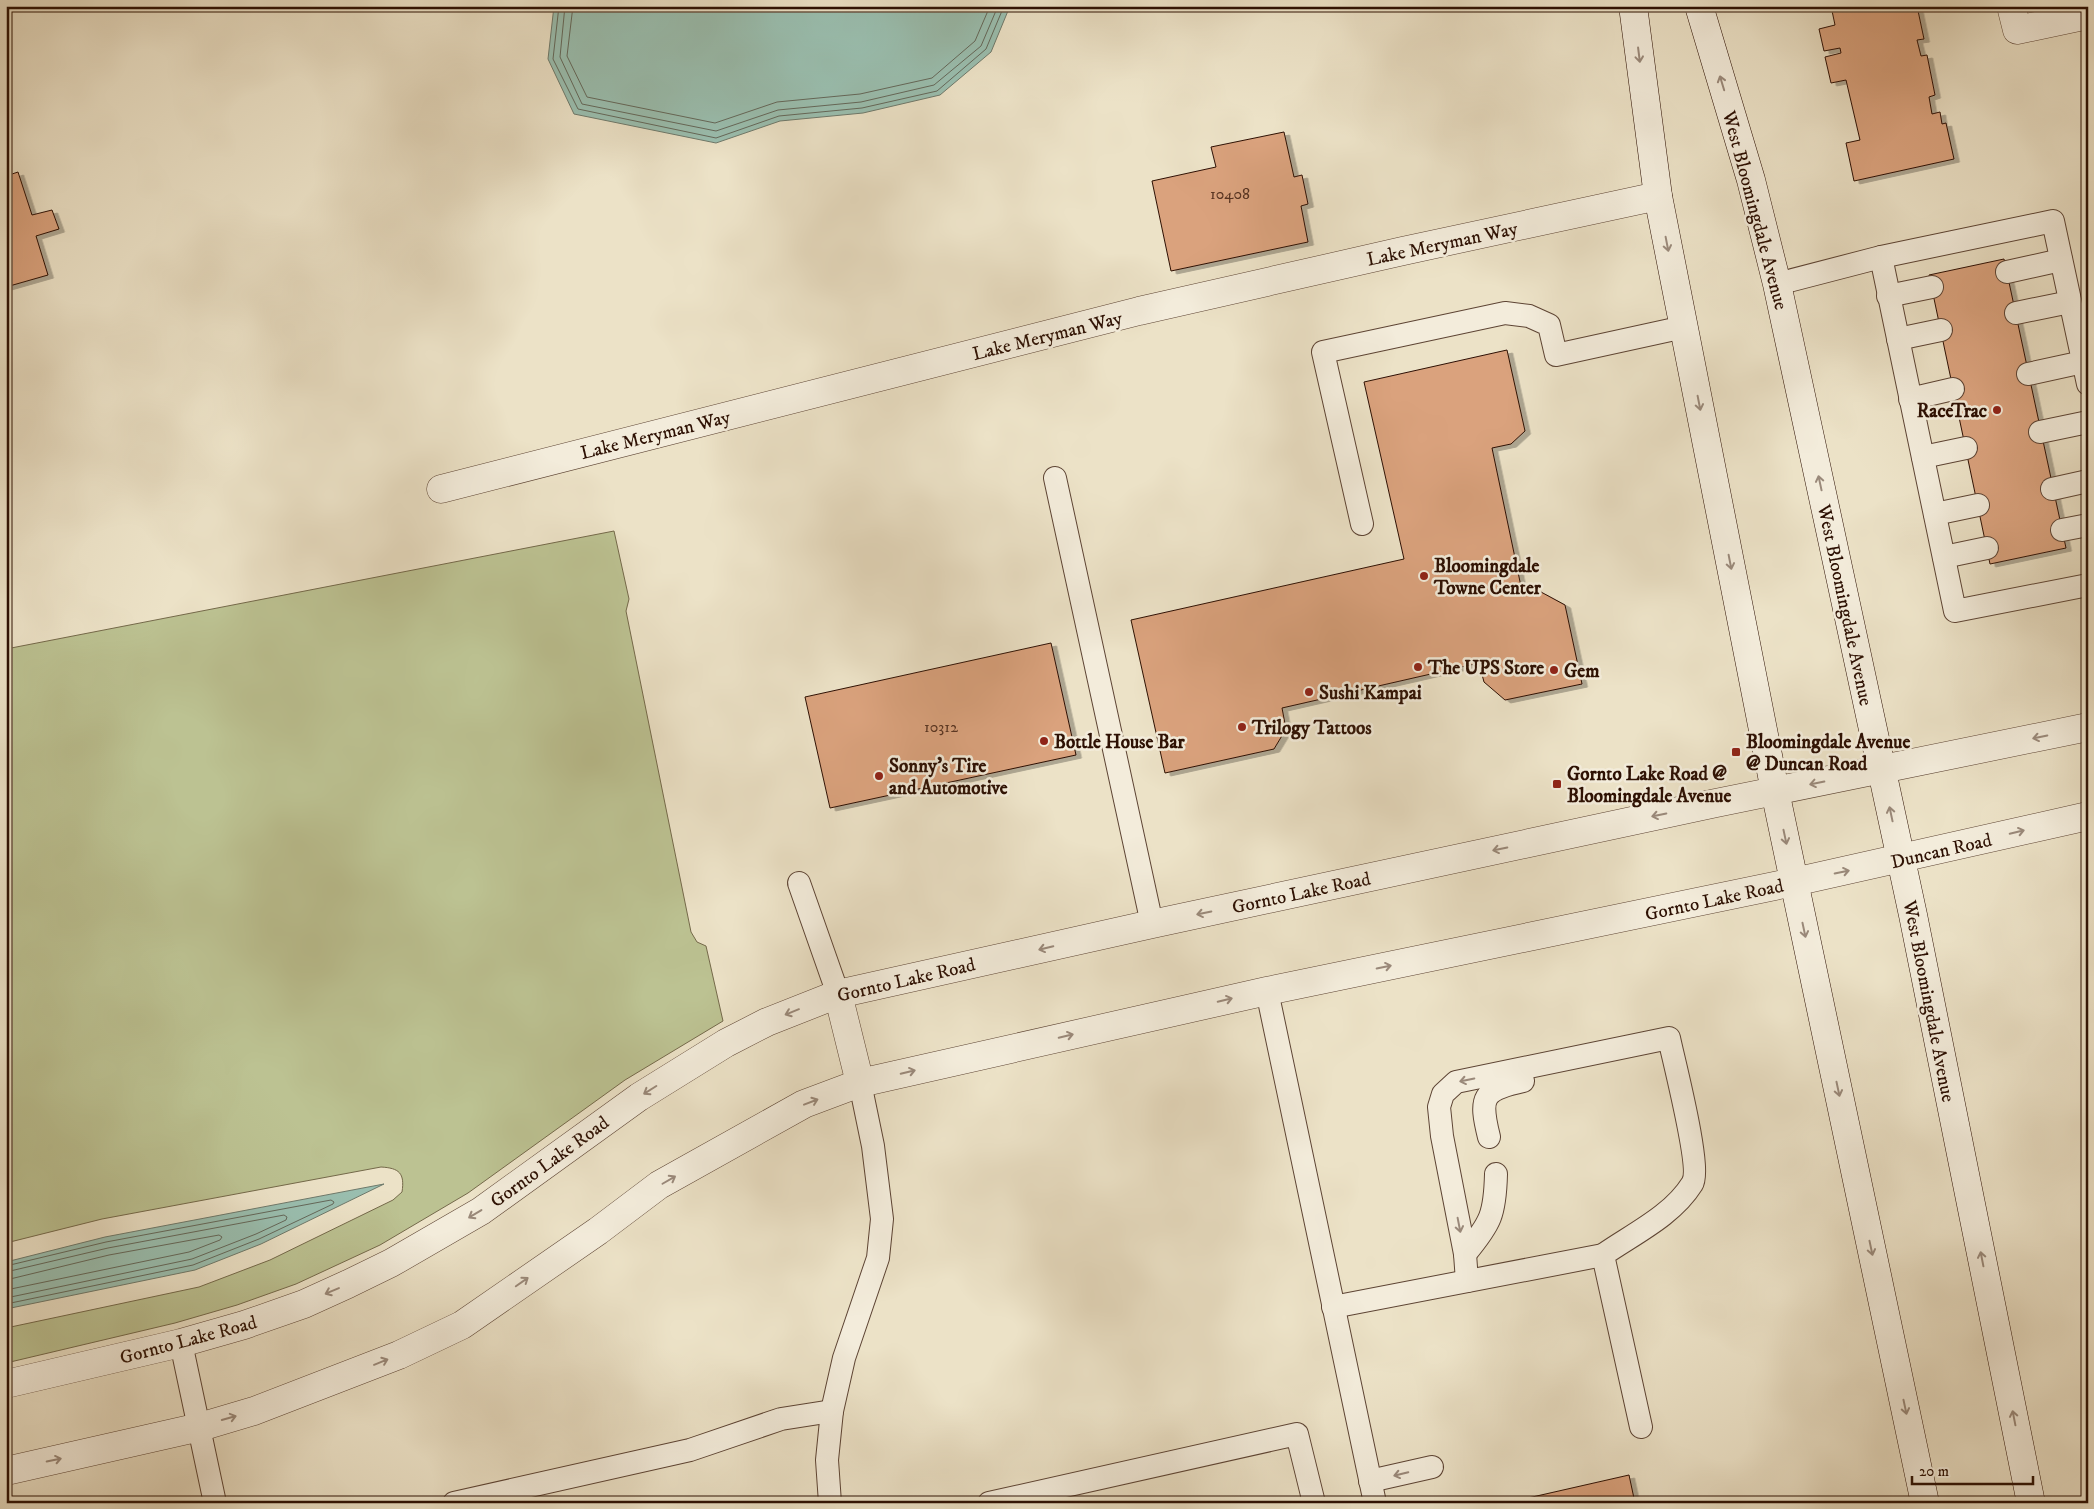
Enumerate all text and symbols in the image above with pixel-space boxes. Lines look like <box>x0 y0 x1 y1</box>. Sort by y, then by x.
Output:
one-way arrow <box>1635 46 1645 62</box>
one-way arrow <box>1716 75 1726 91</box>
street label: West Bloomingdale Avenue <box>1717 107 1792 313</box>
house number: 10408 <box>1210 184 1250 204</box>
street label: Lake Meryman Way <box>1365 217 1521 272</box>
one-way arrow <box>1663 236 1673 252</box>
street label: Lake Meryman Way <box>970 306 1126 366</box>
one-way arrow <box>1694 394 1704 410</box>
place label: RaceTrac <box>1917 400 1987 423</box>
marker: RaceTrac <box>1991 404 2003 416</box>
street label: Lake Meryman Way <box>578 405 734 465</box>
one-way arrow <box>1815 475 1824 491</box>
street label: West Bloomingdale Avenue <box>1812 502 1877 708</box>
one-way arrow <box>1726 554 1735 570</box>
place label: Bloomingdale Towne Center <box>1433 555 1542 600</box>
marker: Bloomingdale Towne Center <box>1418 570 1430 582</box>
place label: The UPS Store <box>1427 657 1544 680</box>
place label: Gem <box>1564 660 1600 683</box>
marker: The UPS Store <box>1412 661 1424 673</box>
marker: Gem <box>1548 664 1560 676</box>
place label: Sushi Kampai <box>1319 682 1422 705</box>
marker: Sushi Kampai <box>1303 686 1315 698</box>
house number: 10312 <box>924 717 958 737</box>
place label: Trilogy Tattoos <box>1251 717 1372 740</box>
marker: Trilogy Tattoos <box>1236 721 1248 733</box>
place label: Bottle House Bar <box>1054 731 1185 754</box>
place label: Bloomingdale Avenue @ Duncan Road <box>1746 731 1910 776</box>
one-way arrow <box>2032 732 2048 742</box>
marker: Bottle House Bar <box>1038 735 1050 747</box>
marker: Bloomingdale Avenue @ Duncan Road <box>1730 746 1742 758</box>
place label: Sonny's Tire and Automotive <box>889 755 1008 800</box>
place label: Gornto Lake Road @ Bloomingdale Avenue <box>1567 763 1731 808</box>
marker: Sonny's Tire and Automotive <box>873 770 885 782</box>
marker: Gornto Lake Road @ Bloomingdale Avenue <box>1551 778 1563 790</box>
one-way arrow <box>1809 778 1825 788</box>
one-way arrow <box>1886 807 1896 823</box>
one-way arrow <box>1651 811 1667 820</box>
one-way arrow <box>2008 827 2024 836</box>
one-way arrow <box>1780 828 1790 844</box>
street label: Duncan Road <box>1889 829 1995 874</box>
one-way arrow <box>1493 845 1509 854</box>
street label: Gornto Lake Road <box>1230 867 1373 919</box>
one-way arrow <box>1833 867 1849 876</box>
street label: Gornto Lake Road <box>1643 874 1786 926</box>
street label: West Bloomingdale Avenue <box>1897 897 1959 1104</box>
one-way arrow <box>1197 908 1213 918</box>
one-way arrow <box>1800 922 1809 938</box>
one-way arrow <box>1038 943 1054 953</box>
street label: Gornto Lake Road <box>835 953 978 1008</box>
one-way arrow <box>1375 962 1391 971</box>
one-way arrow <box>1216 995 1232 1004</box>
one-way arrow <box>785 1008 801 1017</box>
one-way arrow <box>1058 1031 1074 1040</box>
one-way arrow <box>899 1067 915 1076</box>
one-way arrow <box>1459 1075 1475 1085</box>
one-way arrow <box>1833 1081 1843 1097</box>
one-way arrow <box>644 1085 658 1095</box>
one-way arrow <box>803 1097 818 1106</box>
street label: Gornto Lake Road <box>486 1111 614 1213</box>
one-way arrow <box>661 1175 675 1185</box>
one-way arrow <box>469 1210 483 1220</box>
one-way arrow <box>1455 1216 1465 1232</box>
one-way arrow <box>1867 1240 1876 1256</box>
one-way arrow <box>1977 1251 1986 1267</box>
one-way arrow <box>515 1277 529 1287</box>
one-way arrow <box>325 1287 340 1297</box>
street label: Gornto Lake Road <box>117 1311 260 1370</box>
one-way arrow <box>373 1357 388 1366</box>
one-way arrow <box>1900 1399 1910 1415</box>
one-way arrow <box>2009 1410 2018 1426</box>
one-way arrow <box>220 1413 236 1423</box>
scale bar <box>1912 1454 2033 1486</box>
one-way arrow <box>45 1455 61 1464</box>
text: 20 m <box>1919 1462 1949 1481</box>
one-way arrow <box>1393 1470 1409 1479</box>

